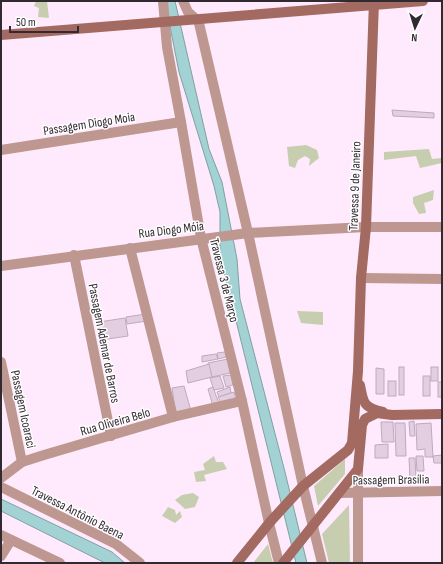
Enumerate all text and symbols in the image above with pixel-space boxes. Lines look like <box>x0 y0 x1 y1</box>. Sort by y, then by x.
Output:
scale bar <box>10 8 78 34</box>
north arrow <box>395 8 435 48</box>
text: 50 m <box>16 15 36 30</box>
text: N <box>411 31 418 44</box>
street label: Passagem Diogo Moia <box>42 109 136 139</box>
street label: Travessa 9 de Janeiro <box>345 141 365 231</box>
street label: Rua Diogo Móia <box>137 218 205 242</box>
street label: Travessa 3 de Março <box>206 237 242 324</box>
street label: Passagem Ademar de Barros <box>85 282 124 405</box>
street label: Passagem Icoaraci <box>7 369 39 450</box>
street label: Rua Oliveira Belo <box>78 404 152 440</box>
street label: Passagem Brasília <box>353 471 430 489</box>
street label: Travessa Antônio Baena <box>29 483 127 543</box>

